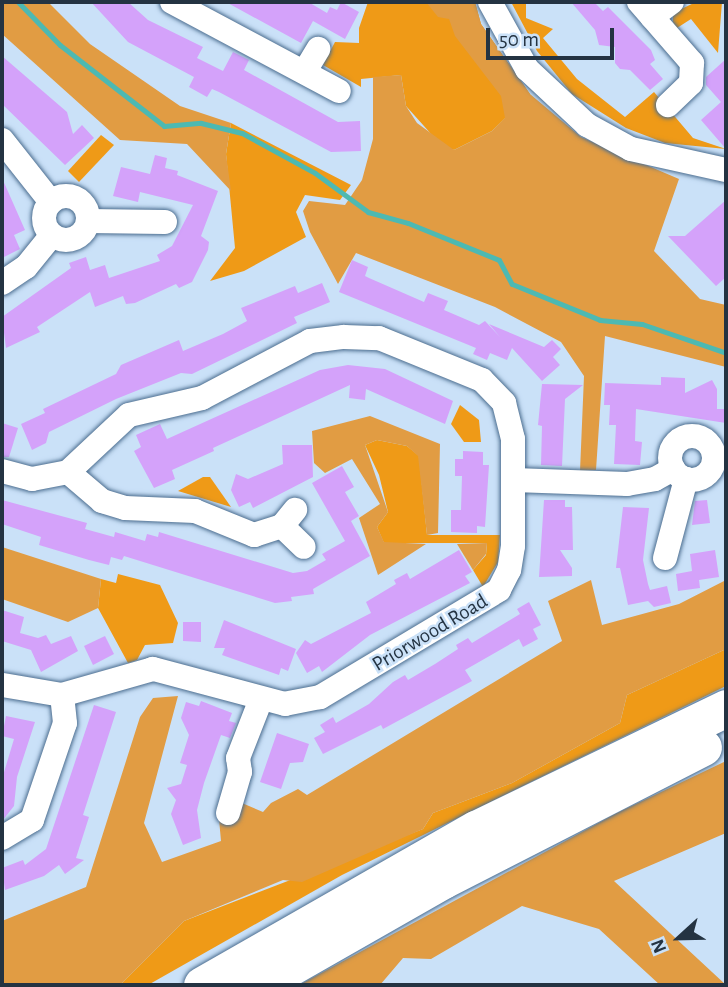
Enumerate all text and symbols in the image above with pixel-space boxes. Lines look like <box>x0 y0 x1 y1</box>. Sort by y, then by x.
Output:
scale bar <box>490 14 618 58</box>
text: 50 m <box>499 29 539 50</box>
street label: Priorwood Road <box>368 589 492 677</box>
north arrow <box>644 903 714 973</box>
text: N <box>648 936 670 956</box>

